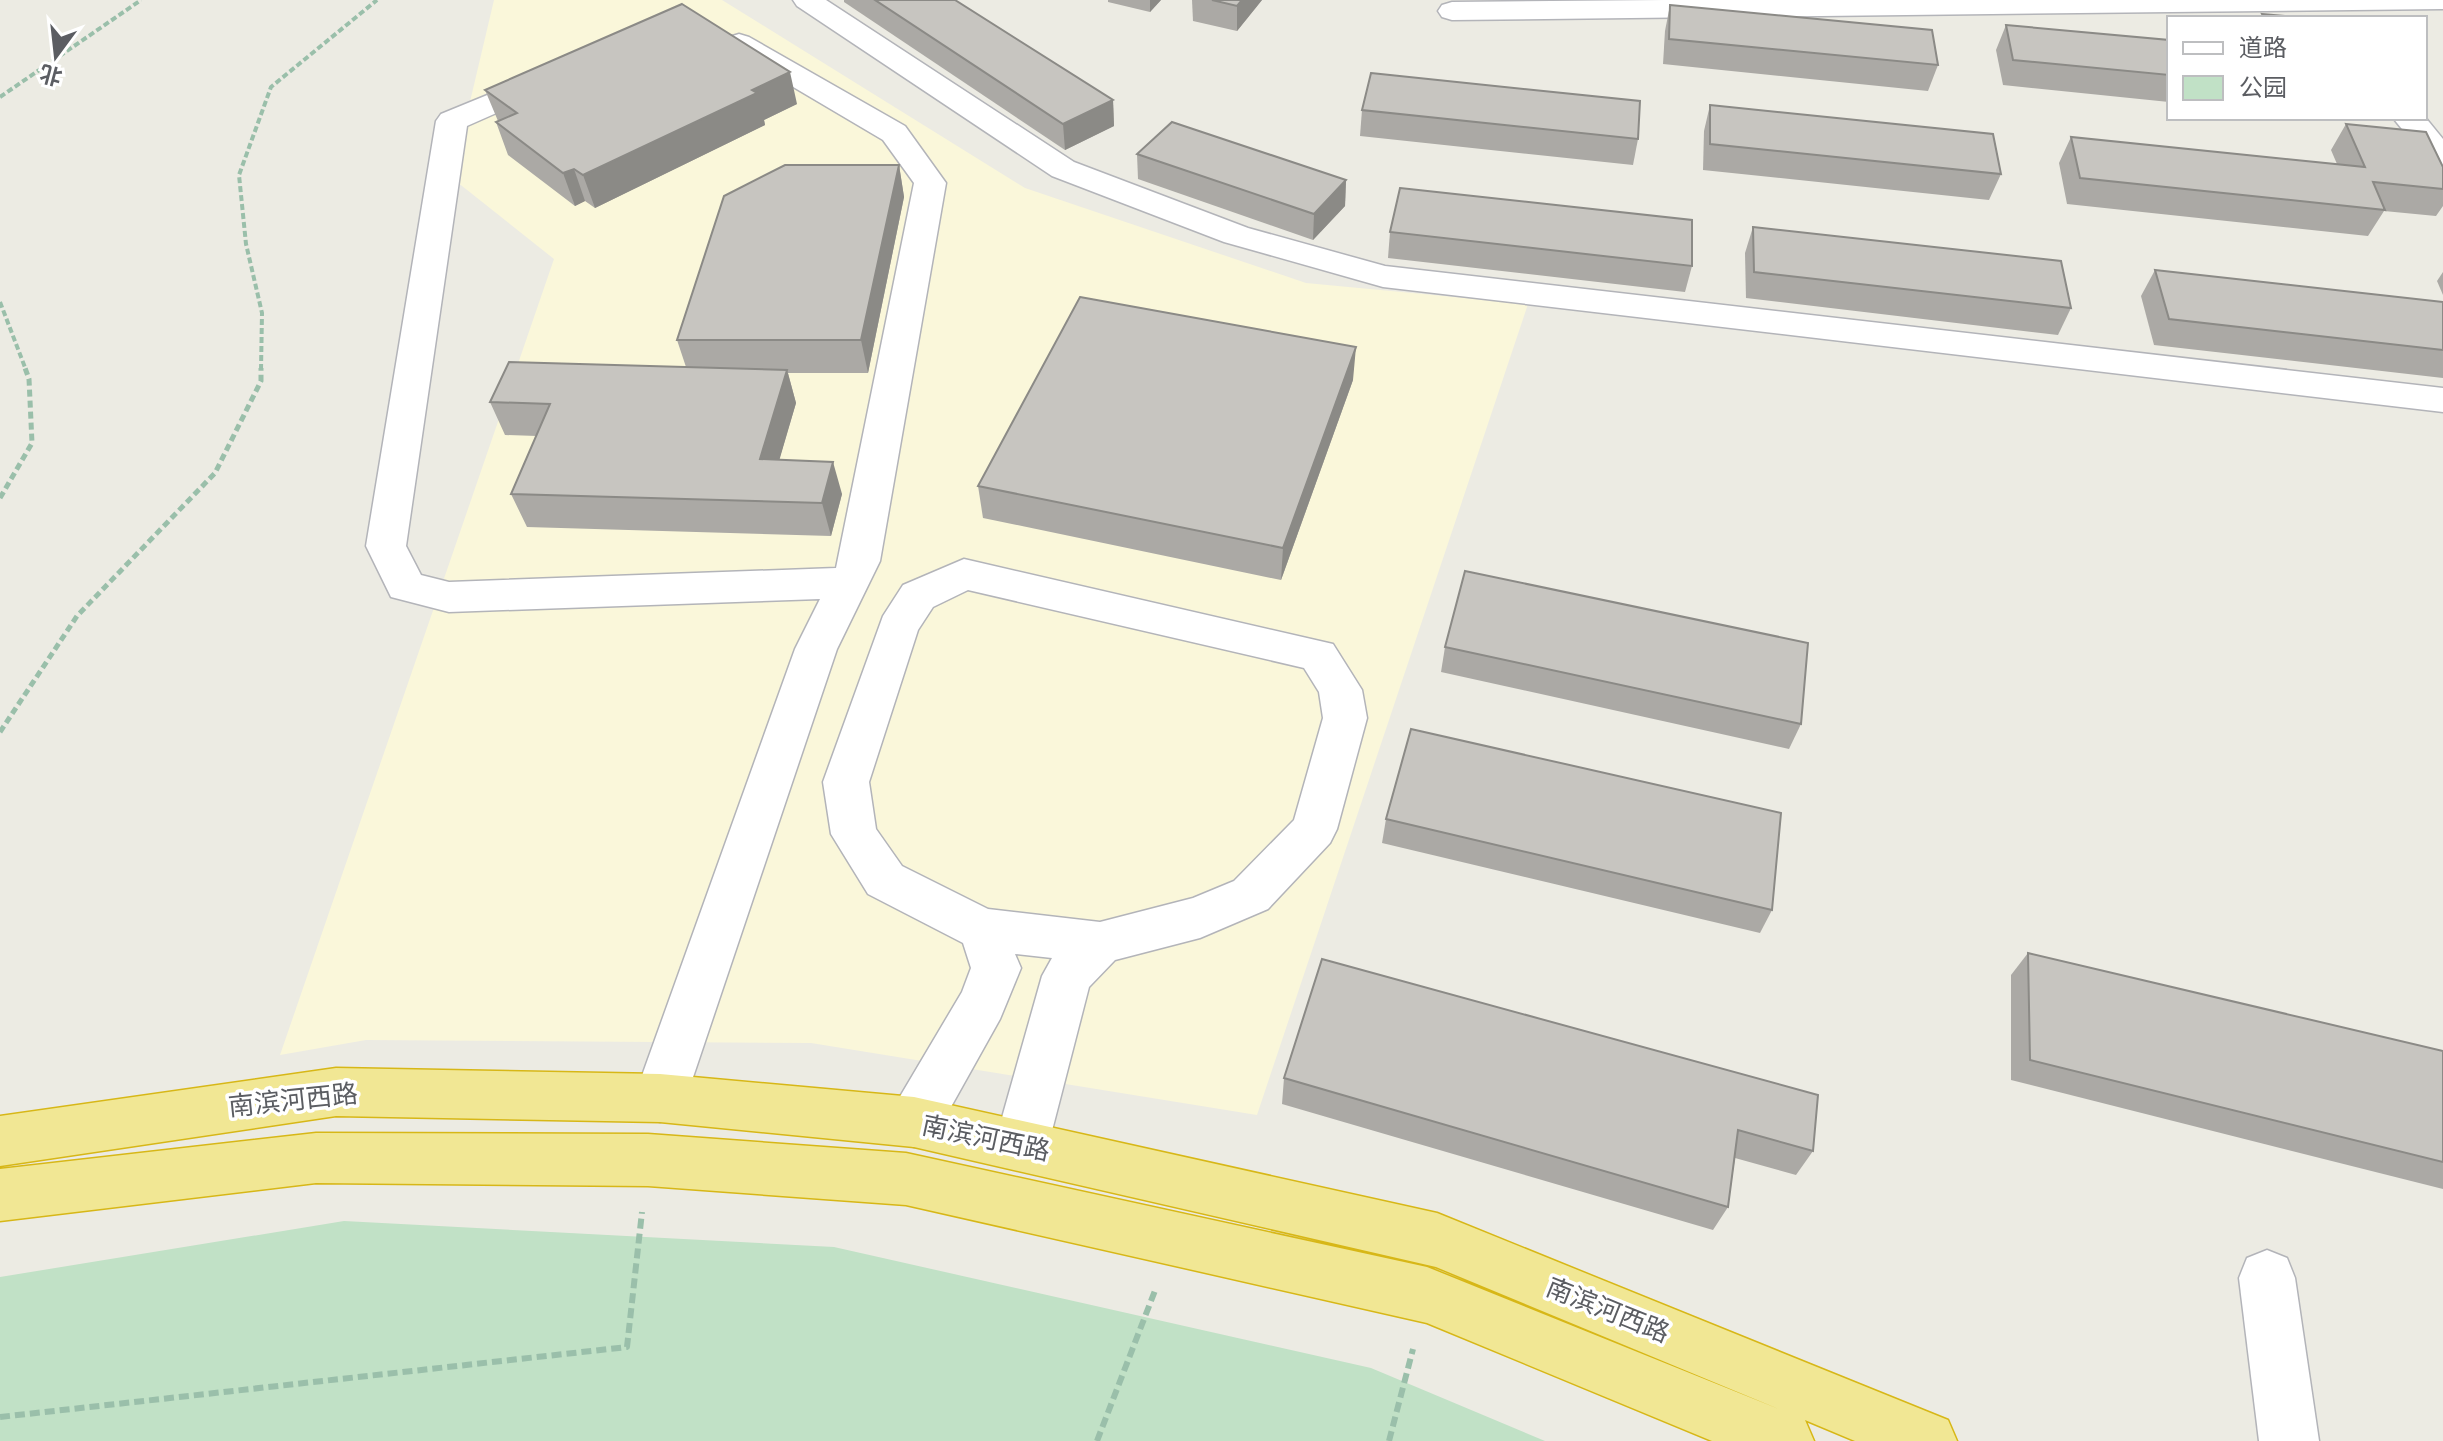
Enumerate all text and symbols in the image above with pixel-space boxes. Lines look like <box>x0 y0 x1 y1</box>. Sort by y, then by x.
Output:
north arrow <box>16 16 96 96</box>
legend <box>2167 16 2427 120</box>
text: 道路 <box>2239 34 2287 61</box>
text: 北 <box>37 60 65 91</box>
text: 公园 <box>2239 74 2287 101</box>
street label: 南滨河西路 <box>227 1078 359 1122</box>
street label: 南滨河西路 <box>919 1110 1053 1166</box>
street label: 南滨河西路 <box>1542 1272 1674 1348</box>

